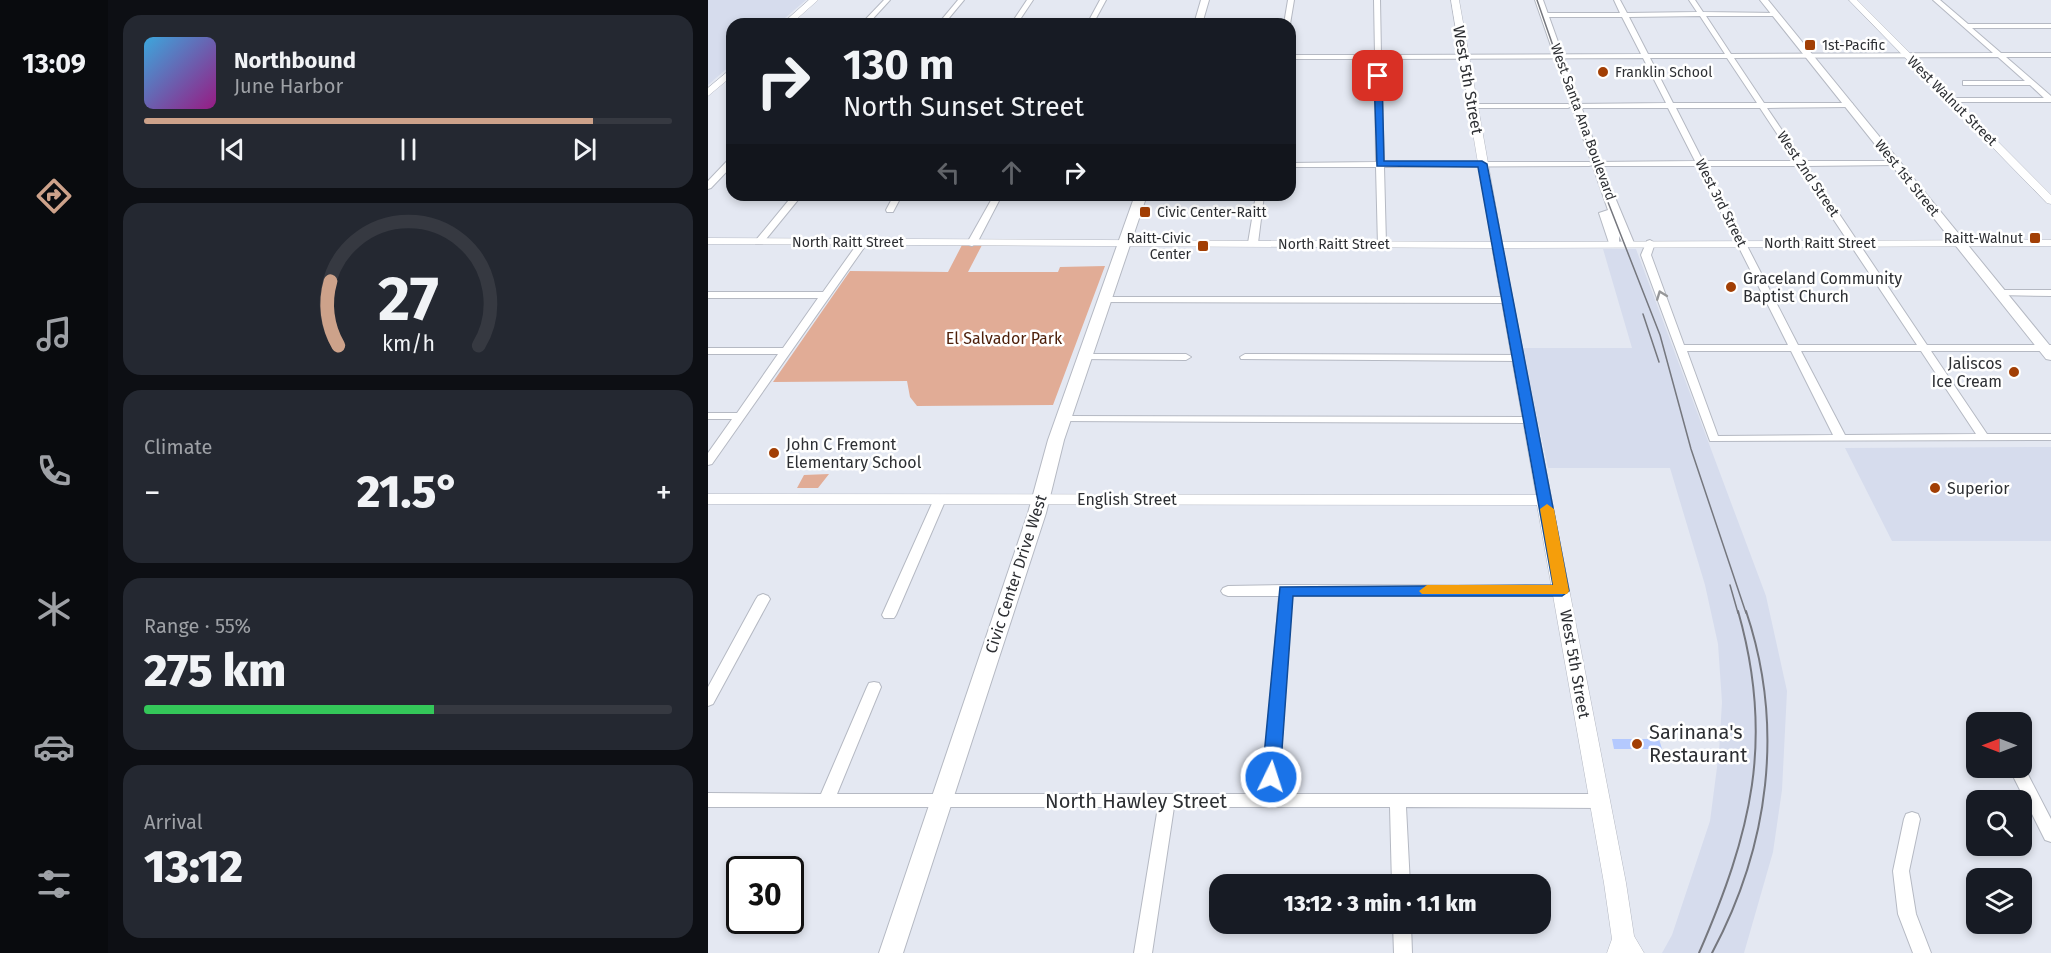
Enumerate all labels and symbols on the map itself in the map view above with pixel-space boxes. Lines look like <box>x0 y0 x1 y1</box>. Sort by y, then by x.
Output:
street label: West 5th Street <box>1449 24 1487 136</box>
place label: 1st-Pacific <box>1822 37 1885 54</box>
marker: 1st-Pacific <box>1803 38 1817 52</box>
street label: West Santa Ana Boulevard <box>1547 41 1619 203</box>
pin <box>1352 50 1403 101</box>
street label: West Walnut Street <box>1903 52 2001 150</box>
place label: Franklin School <box>1615 64 1712 81</box>
marker: Franklin School <box>1596 65 1610 79</box>
street label: West 2nd Street <box>1773 128 1843 221</box>
street label: West 1st Street <box>1871 136 1944 220</box>
street label: West 3rd Street <box>1692 156 1751 251</box>
place label: Civic Center-Raitt <box>1157 204 1267 221</box>
marker: Civic Center-Raitt <box>1138 205 1152 219</box>
place label: Raitt-Civic Center <box>1127 230 1192 263</box>
place label: Raitt-Walnut <box>1944 230 2024 247</box>
marker: Raitt-Walnut <box>2028 231 2042 245</box>
street label: North Raitt Street <box>792 234 905 251</box>
street label: North Raitt Street <box>1764 235 1877 252</box>
street label: North Raitt Street <box>1278 236 1391 253</box>
marker: Raitt-Civic Center <box>1196 239 1210 253</box>
place label: Graceland Community Baptist Church <box>1743 269 1902 306</box>
marker: Graceland Community Baptist Church <box>1724 280 1738 294</box>
one-way arrow <box>1656 290 1668 301</box>
park label: El Salvador Park <box>946 329 1063 348</box>
place label: Jaliscos Ice Cream <box>1932 354 2002 391</box>
marker: Jaliscos Ice Cream <box>2007 365 2021 379</box>
place label: John C Fremont Elementary School <box>786 435 922 472</box>
marker: John C Fremont Elementary School <box>767 446 781 460</box>
place label: Superior <box>1947 479 2010 498</box>
marker: Superior <box>1928 481 1942 495</box>
street label: English Street <box>1077 490 1177 509</box>
street label: Civic Center Drive West <box>981 492 1051 656</box>
street label: West 5th Street <box>1556 608 1594 720</box>
north arrow <box>1966 712 2032 778</box>
place label: Sarinana's Restaurant <box>1649 720 1748 767</box>
marker: Sarinana's Restaurant <box>1630 737 1644 751</box>
position arrow <box>1239 745 1303 809</box>
street label: North Hawley Street <box>1045 789 1228 813</box>
speed limit sign: 30 <box>726 856 804 934</box>

